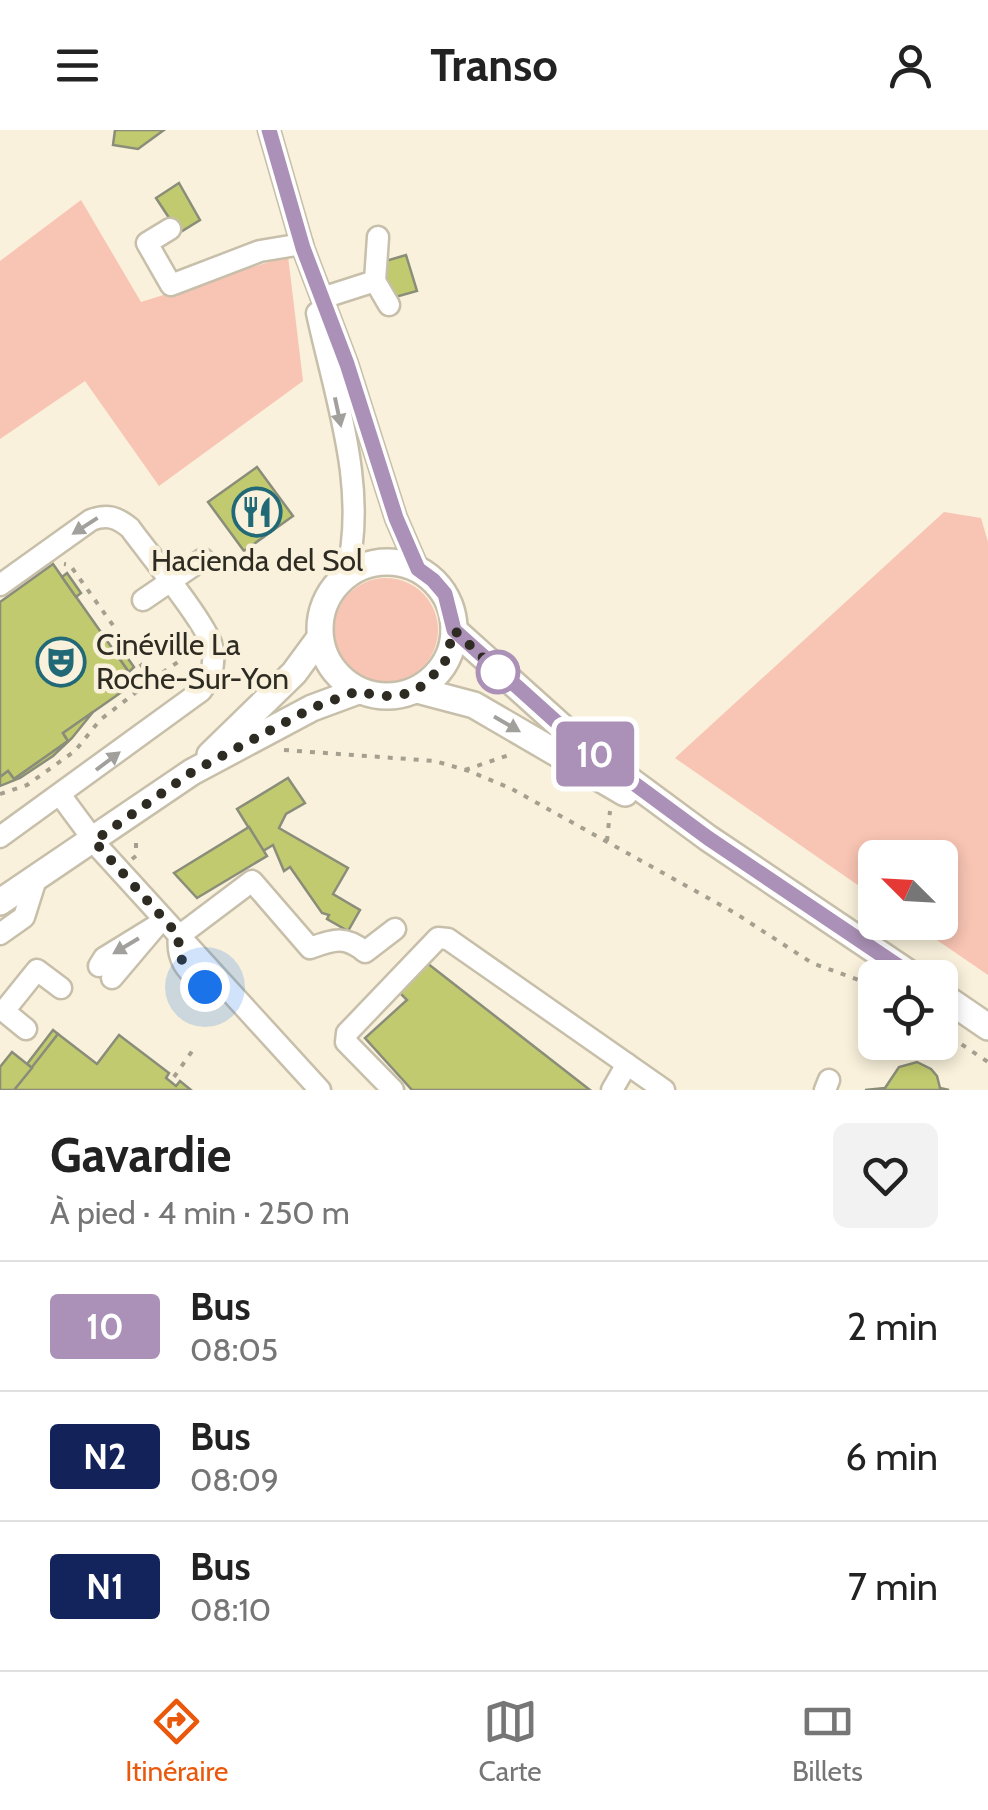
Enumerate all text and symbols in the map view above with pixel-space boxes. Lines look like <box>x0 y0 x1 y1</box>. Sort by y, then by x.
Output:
icon: menu <box>50 38 105 93</box>
text: Transo <box>430 38 558 92</box>
icon: person <box>883 38 938 93</box>
one-way arrow <box>331 397 346 428</box>
restaurant icon: Hacienda del Sol <box>231 486 283 538</box>
one-way arrow <box>72 517 99 535</box>
place label: Hacienda del Sol <box>151 542 363 579</box>
place label: Cinéville La Roche-Sur-Yon <box>96 626 289 697</box>
theatre icon: Cinéville La Roche-Sur-Yon <box>35 636 87 688</box>
unlabelled marker <box>477 651 519 693</box>
one-way arrow <box>493 715 522 732</box>
line badge: 10 <box>550 722 640 786</box>
text: 10 <box>576 733 614 776</box>
one-way arrow <box>95 751 121 771</box>
north arrow <box>858 840 958 940</box>
map controls <box>858 840 958 1060</box>
one-way arrow <box>112 937 140 954</box>
button: locate <box>858 960 958 1060</box>
your location <box>180 962 230 1012</box>
button: heart <box>833 1123 938 1228</box>
text: Gavardie <box>50 1126 231 1184</box>
text: À pied · 4 min · 250 m <box>50 1193 350 1232</box>
text: Bus <box>190 1283 251 1330</box>
text: 2 min <box>847 1303 938 1350</box>
text: 10 <box>86 1305 124 1348</box>
text: 08:05 <box>190 1330 278 1369</box>
text: Bus <box>190 1413 251 1460</box>
text: 6 min <box>845 1433 938 1480</box>
text: N2 <box>83 1435 127 1478</box>
text: 08:09 <box>190 1460 279 1499</box>
text: Bus <box>190 1543 251 1590</box>
text: 7 min <box>848 1563 938 1610</box>
text: N1 <box>86 1565 124 1608</box>
text: 08:10 <box>190 1590 271 1629</box>
tab: Itinéraire <box>125 1694 228 1788</box>
tab: Carte <box>478 1694 542 1788</box>
tab: Billets <box>792 1694 863 1788</box>

